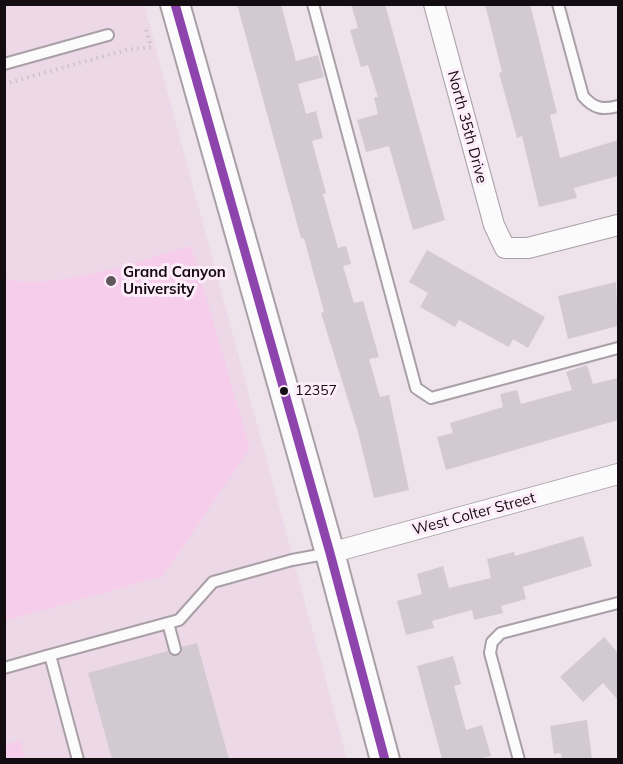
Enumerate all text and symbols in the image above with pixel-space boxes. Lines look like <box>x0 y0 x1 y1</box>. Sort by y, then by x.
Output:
street label: North 35th Drive <box>443 69 491 185</box>
place label: Grand Canyon University <box>123 263 226 298</box>
marker: Grand Canyon University <box>104 274 118 288</box>
place label: 12357 <box>295 383 337 399</box>
marker: 12357 <box>278 385 290 397</box>
street label: West Colter Street <box>411 489 537 539</box>

